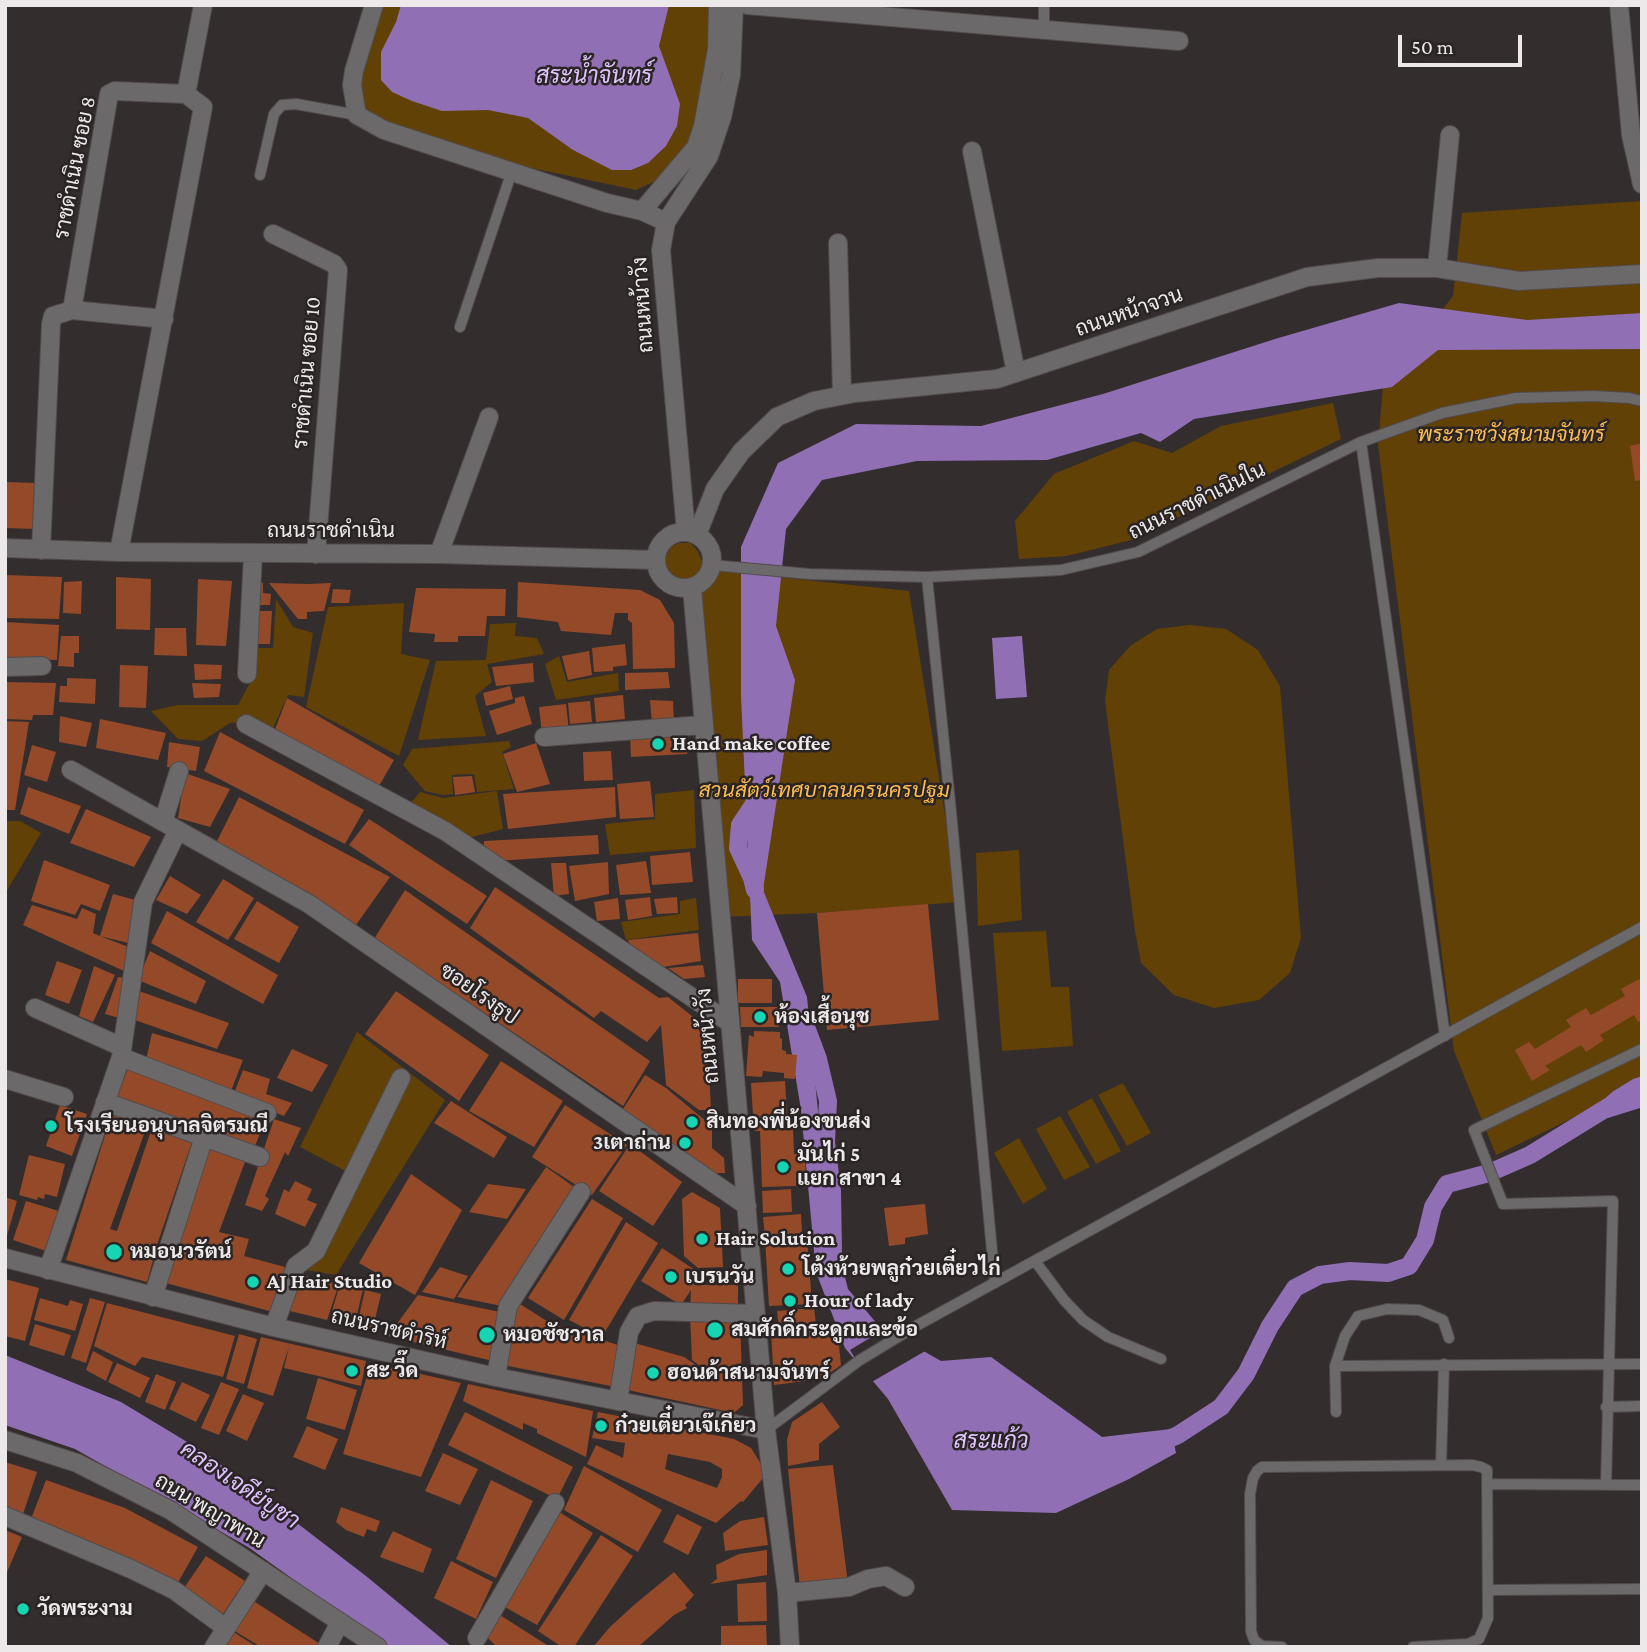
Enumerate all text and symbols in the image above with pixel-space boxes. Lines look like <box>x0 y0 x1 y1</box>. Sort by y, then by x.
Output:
scale bar <box>1402 21 1526 65</box>
text: 50 m <box>1411 35 1454 59</box>
water label: สระน้ำจันทร์ <box>536 62 652 90</box>
street label: ราชดำเนิน ซอย 8 <box>49 94 101 242</box>
street label: ถนนหน้าวัง <box>627 256 659 354</box>
street label: ถนนหน้าจวน <box>1072 282 1186 342</box>
street label: ราชดำเนิน ซอย 10 <box>288 296 326 450</box>
park label: พระราชวังสนามจันทร์ <box>1417 422 1605 448</box>
street label: ถนนราชดำเนินใน <box>1124 457 1270 545</box>
street label: ถนนราชดำเนิน <box>267 518 395 544</box>
place label: Hand make coffee <box>672 731 830 757</box>
marker: Hand make coffee <box>650 736 666 752</box>
park label: สวนสัตว์เทศบาลนครนครปฐม <box>698 778 950 804</box>
street label: ซอยโรงธูป <box>435 958 523 1030</box>
street label: ถนนหน้าวัง <box>691 987 725 1085</box>
place label: ห้องเสื้อนุช <box>774 1004 870 1030</box>
marker: ห้องเสื้อนุช <box>752 1009 768 1025</box>
place label: สินทองพี่น้องขนส่ง <box>706 1109 871 1135</box>
place label: โรงเรียนอนุบาลจิตรมณี <box>65 1113 268 1139</box>
marker: สินทองพี่น้องขนส่ง <box>684 1114 700 1130</box>
marker: โรงเรียนอนุบาลจิตรมณี <box>43 1118 59 1134</box>
place label: 3เตาถ่าน <box>593 1130 671 1156</box>
marker: 3เตาถ่าน <box>677 1135 693 1151</box>
place label: มันไก่ 5 แยก สาขา 4 <box>797 1142 901 1192</box>
marker: มันไก่ 5 แยก สาขา 4 <box>775 1159 791 1175</box>
place label: Hair Solution <box>716 1226 835 1252</box>
marker: Hair Solution <box>694 1231 710 1247</box>
place label: หมอนวรัตน์ <box>130 1239 232 1265</box>
marker: หมอนวรัตน์ <box>104 1242 124 1262</box>
place label: โต้งห้วยพลูก๋วยเตี๋ยวไก่ <box>802 1256 1001 1282</box>
marker: โต้งห้วยพลูก๋วยเตี๋ยวไก่ <box>780 1261 796 1277</box>
place label: เบรนวัน <box>685 1264 755 1290</box>
place label: AJ Hair Studio <box>267 1269 392 1295</box>
marker: เบรนวัน <box>663 1269 679 1285</box>
marker: AJ Hair Studio <box>245 1274 261 1290</box>
place label: Hour of lady <box>804 1288 913 1314</box>
marker: Hour of lady <box>782 1293 798 1309</box>
street label: ถนนราชดำริห์ <box>329 1303 449 1355</box>
place label: สมศักดิ์กระดูกและข้อ <box>731 1317 918 1343</box>
marker: สมศักดิ์กระดูกและข้อ <box>705 1320 725 1340</box>
place label: หมอชัชวาล <box>503 1322 604 1348</box>
marker: หมอชัชวาล <box>477 1325 497 1345</box>
place label: สะ วี๊ด <box>366 1358 418 1384</box>
place label: ฮอนด้าสนามจันทร์ <box>667 1360 830 1386</box>
marker: สะ วี๊ด <box>344 1363 360 1379</box>
marker: ฮอนด้าสนามจันทร์ <box>645 1365 661 1381</box>
place label: ก๋วยเตี๋ยวเจ๊เกียว <box>615 1413 756 1439</box>
marker: ก๋วยเตี๋ยวเจ๊เกียว <box>593 1418 609 1434</box>
water label: สระแก้ว <box>953 1427 1029 1455</box>
water label: คลองเจดีย์บูชา <box>175 1435 305 1535</box>
street label: ถนน พญาพาน <box>150 1468 270 1554</box>
place label: วัดพระงาม <box>37 1596 133 1622</box>
marker: วัดพระงาม <box>15 1601 31 1617</box>

